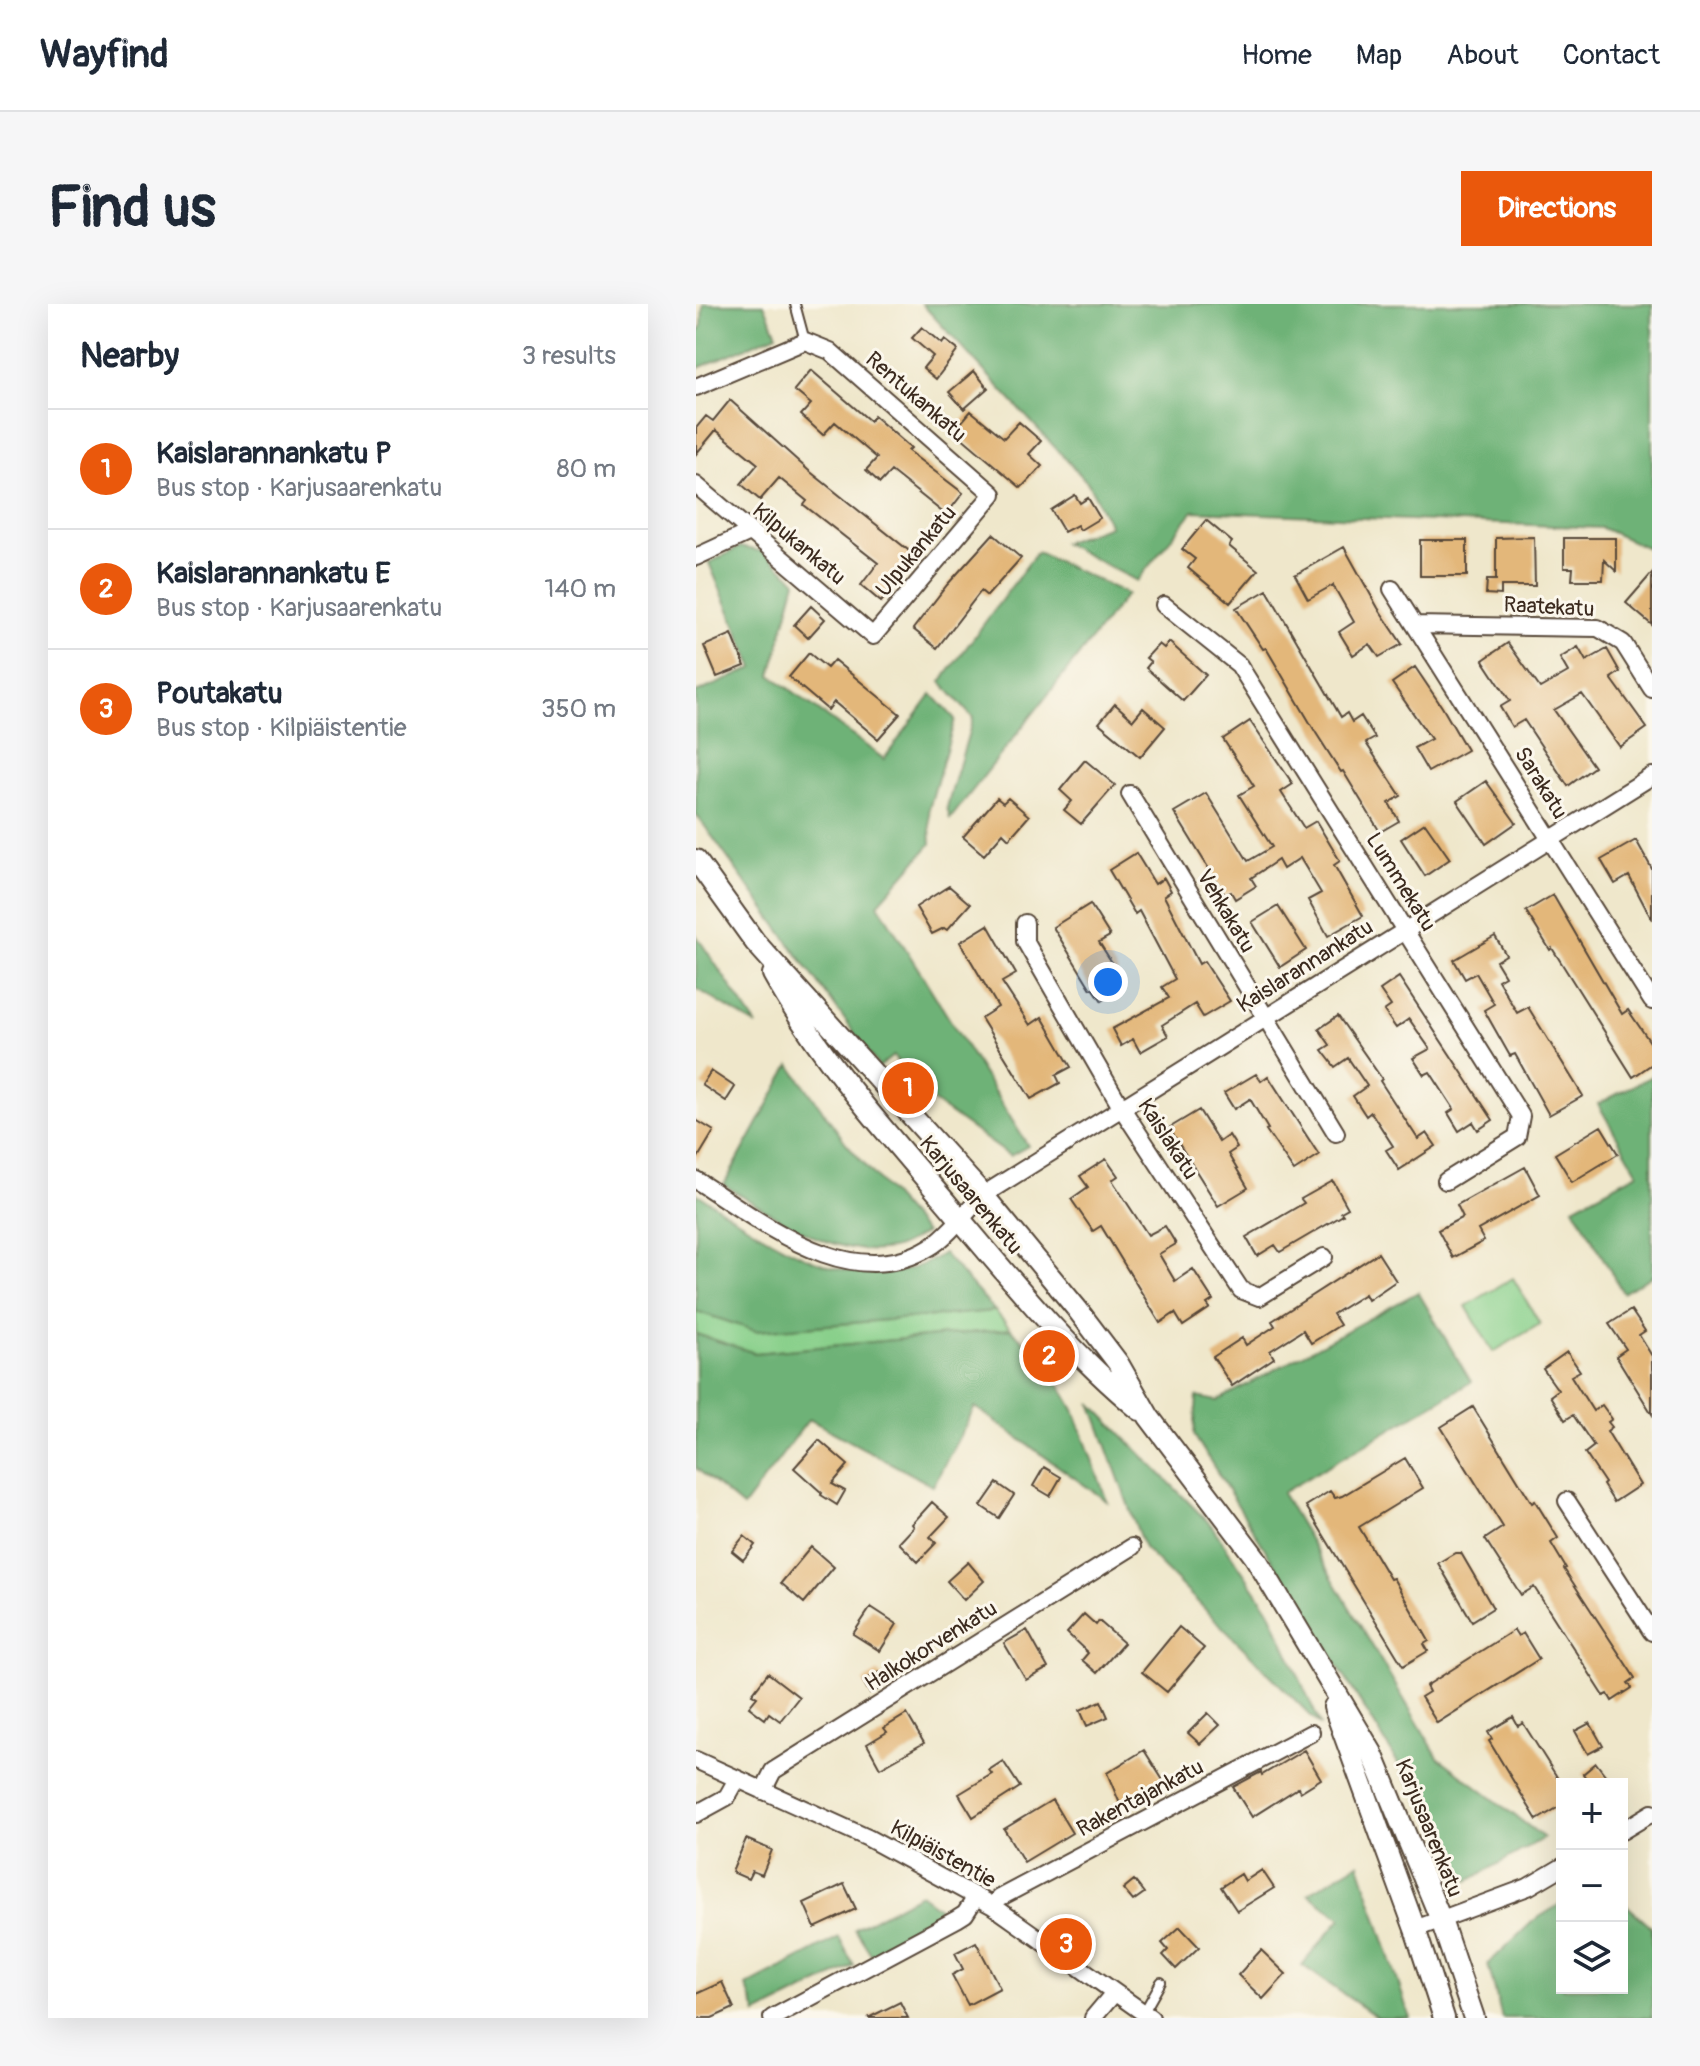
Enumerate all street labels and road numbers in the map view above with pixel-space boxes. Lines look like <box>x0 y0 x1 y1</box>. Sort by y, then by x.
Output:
street label: Rentukankatu <box>860 345 972 449</box>
street label: Kilpukankatu <box>746 497 852 591</box>
street label: Ulpukankatu <box>870 499 962 603</box>
street label: Raatekatu <box>1503 591 1595 623</box>
street label: Sarakatu <box>1508 742 1574 824</box>
street label: Lummekatu <box>1360 827 1442 937</box>
street label: Vehkakatu <box>1190 864 1262 958</box>
street label: Kaislarannankatu <box>1232 913 1378 1019</box>
street label: Kaislakatu <box>1131 1093 1205 1185</box>
street label: Karjusaarenkatu <box>913 1130 1029 1260</box>
street label: Halkokorvenkatu <box>860 1594 1002 1698</box>
street label: Rakentajankatu <box>1072 1753 1208 1843</box>
street label: Karjusaarenkatu <box>1389 1755 1469 1901</box>
street label: Kilpiäistentie <box>885 1814 1001 1894</box>

